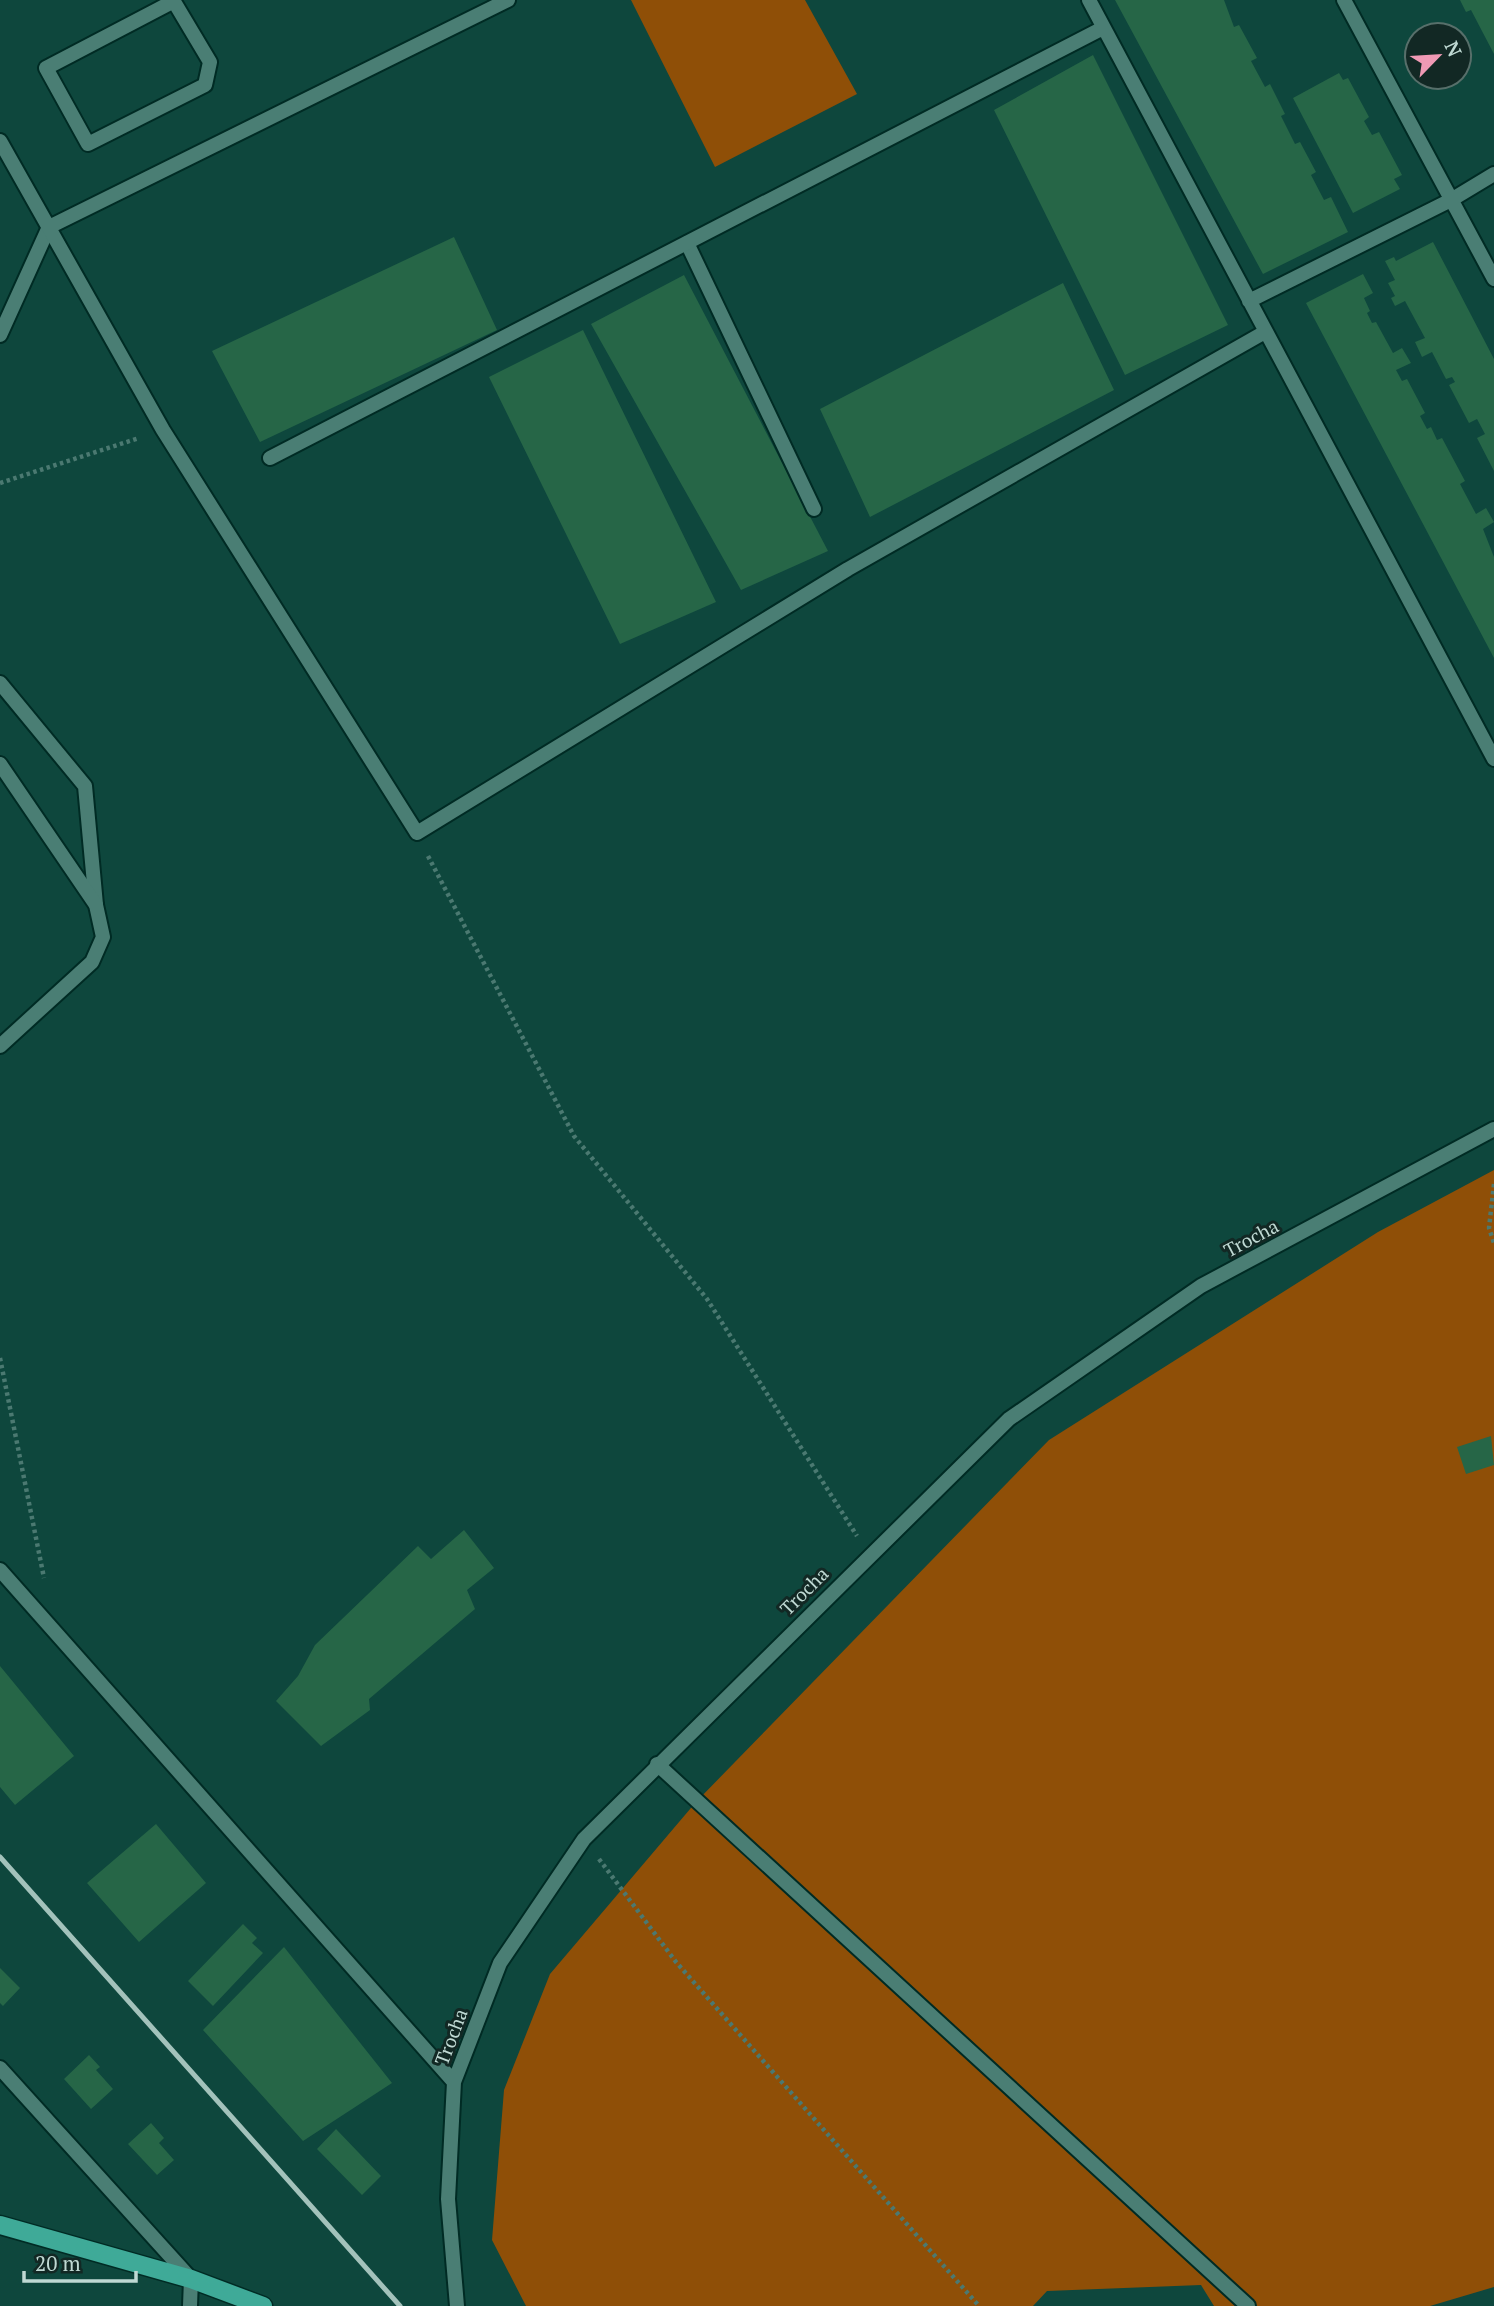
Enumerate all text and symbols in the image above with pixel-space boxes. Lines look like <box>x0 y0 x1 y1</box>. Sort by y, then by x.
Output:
north arrow <box>1403 21 1473 91</box>
text: N <box>1439 37 1468 61</box>
street label: Trocha <box>1219 1213 1283 1262</box>
street label: Trocha <box>774 1561 833 1620</box>
street label: Trocha <box>428 2005 473 2069</box>
scale bar <box>24 2240 136 2284</box>
text: 20 m <box>35 2249 81 2277</box>

